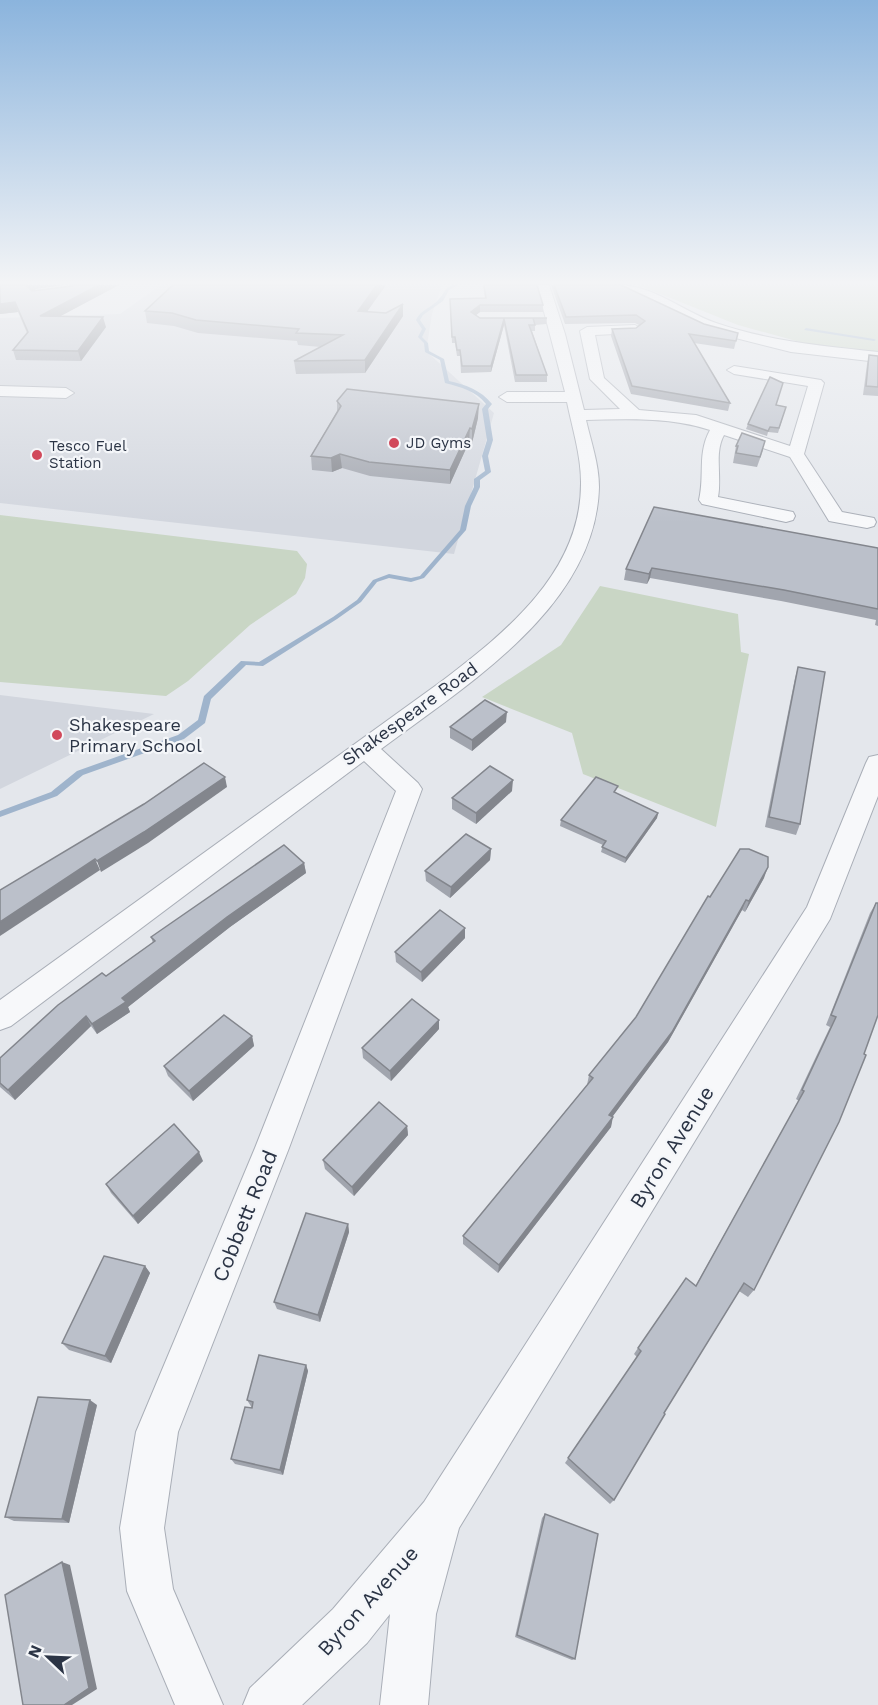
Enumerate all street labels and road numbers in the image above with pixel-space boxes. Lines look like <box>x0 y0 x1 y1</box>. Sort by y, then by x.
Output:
street label: Shakespeare Road <box>338 657 481 770</box>
street label: Byron Avenue <box>624 1081 719 1212</box>
street label: Cobbett Road <box>207 1146 282 1285</box>
street label: Byron Avenue <box>312 1541 423 1661</box>

